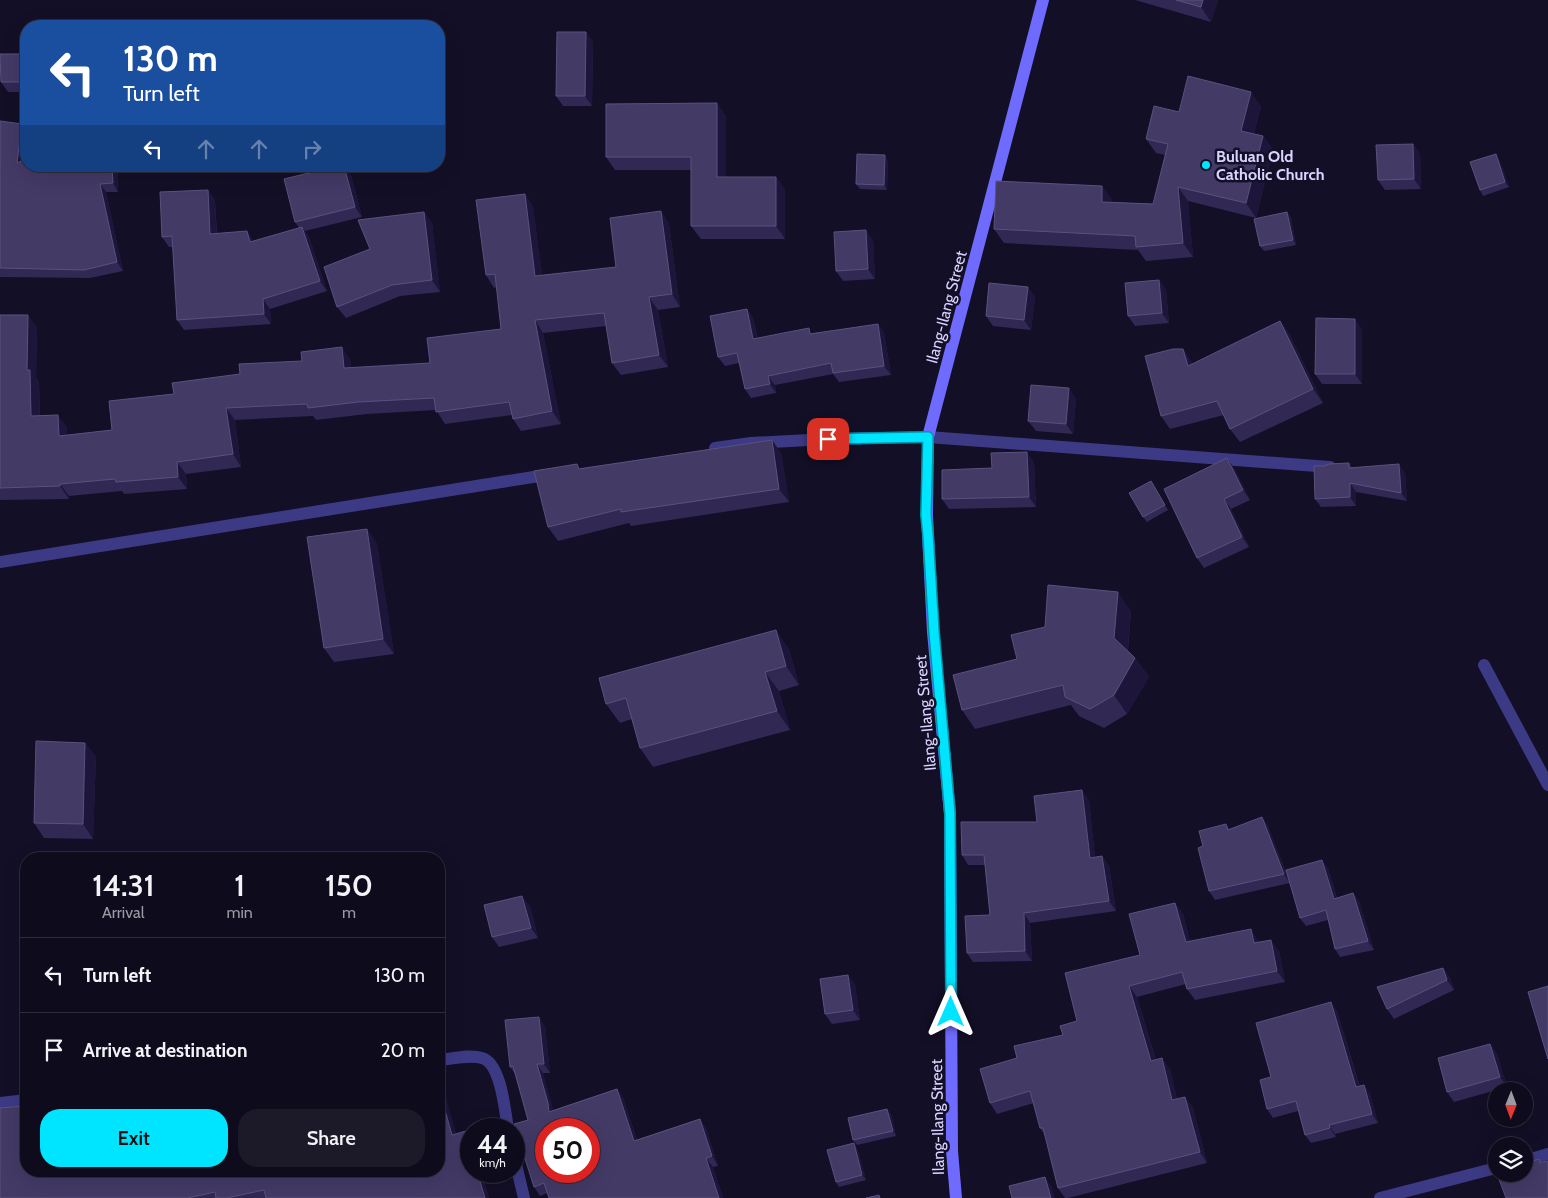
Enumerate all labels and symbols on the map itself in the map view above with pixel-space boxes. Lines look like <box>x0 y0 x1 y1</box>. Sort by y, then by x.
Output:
place label: Buluan Old Catholic Church <box>1216 147 1325 184</box>
marker: Buluan Old Catholic Church <box>1200 159 1212 171</box>
street label: Ilang-Ilang Street <box>922 248 971 366</box>
pin <box>807 418 849 460</box>
street label: Ilang-Ilang Street <box>911 654 940 772</box>
position arrow <box>924 985 976 1037</box>
street label: Ilang-Ilang Street <box>927 1058 948 1175</box>
north arrow <box>1488 1082 1532 1128</box>
speed limit sign: 50 <box>535 1118 600 1183</box>

